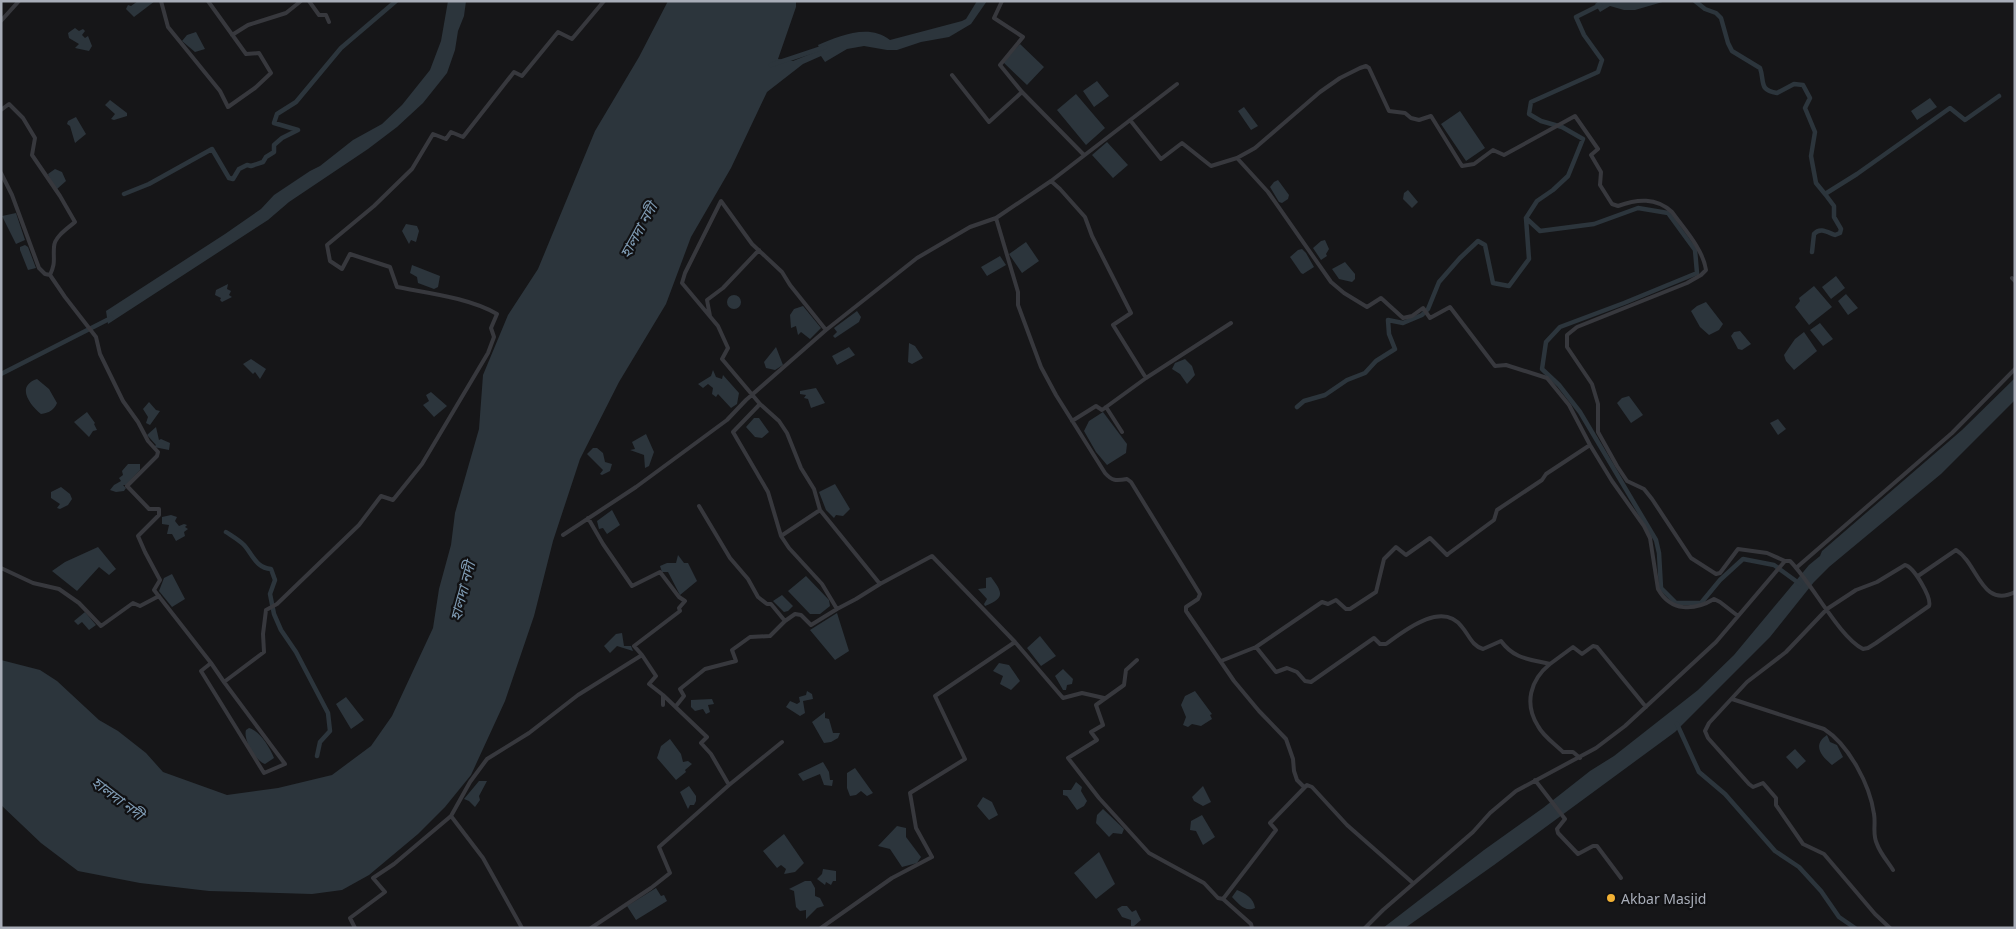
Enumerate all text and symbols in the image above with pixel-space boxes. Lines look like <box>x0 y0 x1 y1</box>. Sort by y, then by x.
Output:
water label: হালদা নদী <box>615 196 663 261</box>
water label: হালদা নদী <box>445 556 480 623</box>
water label: হালদা নদী <box>88 772 151 826</box>
place label: Akbar Masjid <box>1621 889 1706 908</box>
marker: Akbar Masjid <box>1605 892 1617 904</box>

